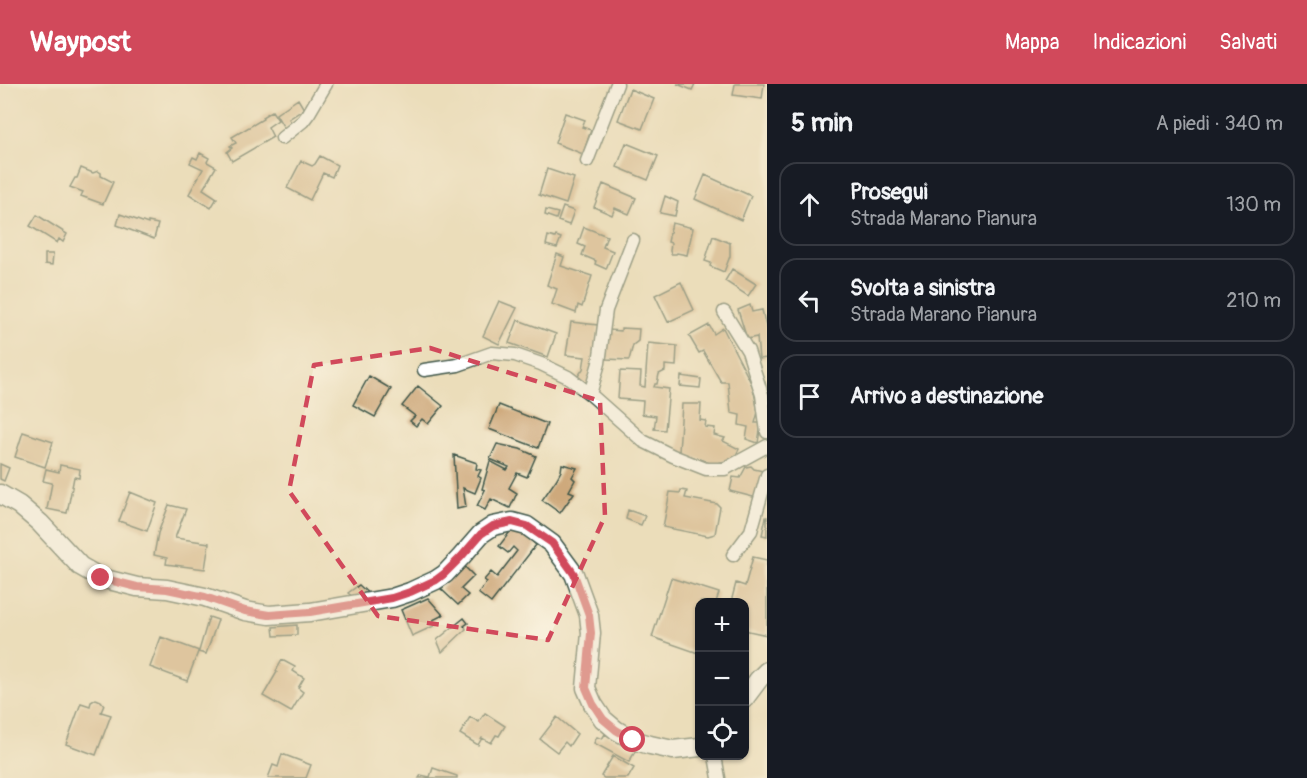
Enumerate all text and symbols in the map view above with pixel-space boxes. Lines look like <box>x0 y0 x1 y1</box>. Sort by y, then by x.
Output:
text: Waypost <box>30 25 131 60</box>
text: Mappa <box>1005 29 1060 56</box>
text: Indicazioni <box>1093 29 1186 56</box>
text: Salvati <box>1219 29 1277 56</box>
text: 5 min <box>791 107 853 139</box>
text: A piedi · 340 m <box>1156 111 1283 136</box>
text: Prosegui <box>850 178 928 206</box>
icon: ahead <box>793 188 826 221</box>
text: 130 m <box>1226 192 1281 217</box>
text: Strada Marano Pianura <box>850 206 1037 231</box>
text: Svolta a sinistra <box>850 274 995 302</box>
icon: left <box>793 284 826 317</box>
text: 210 m <box>1226 288 1281 313</box>
text: Strada Marano Pianura <box>850 302 1037 327</box>
icon: arrive <box>793 380 826 413</box>
text: Arrivo a destinazione <box>850 382 1043 410</box>
route end <box>87 564 113 590</box>
map controls <box>695 598 749 760</box>
button: + <box>695 598 749 652</box>
button: − <box>695 652 749 706</box>
button: locate <box>695 706 749 760</box>
route start <box>619 726 645 752</box>

